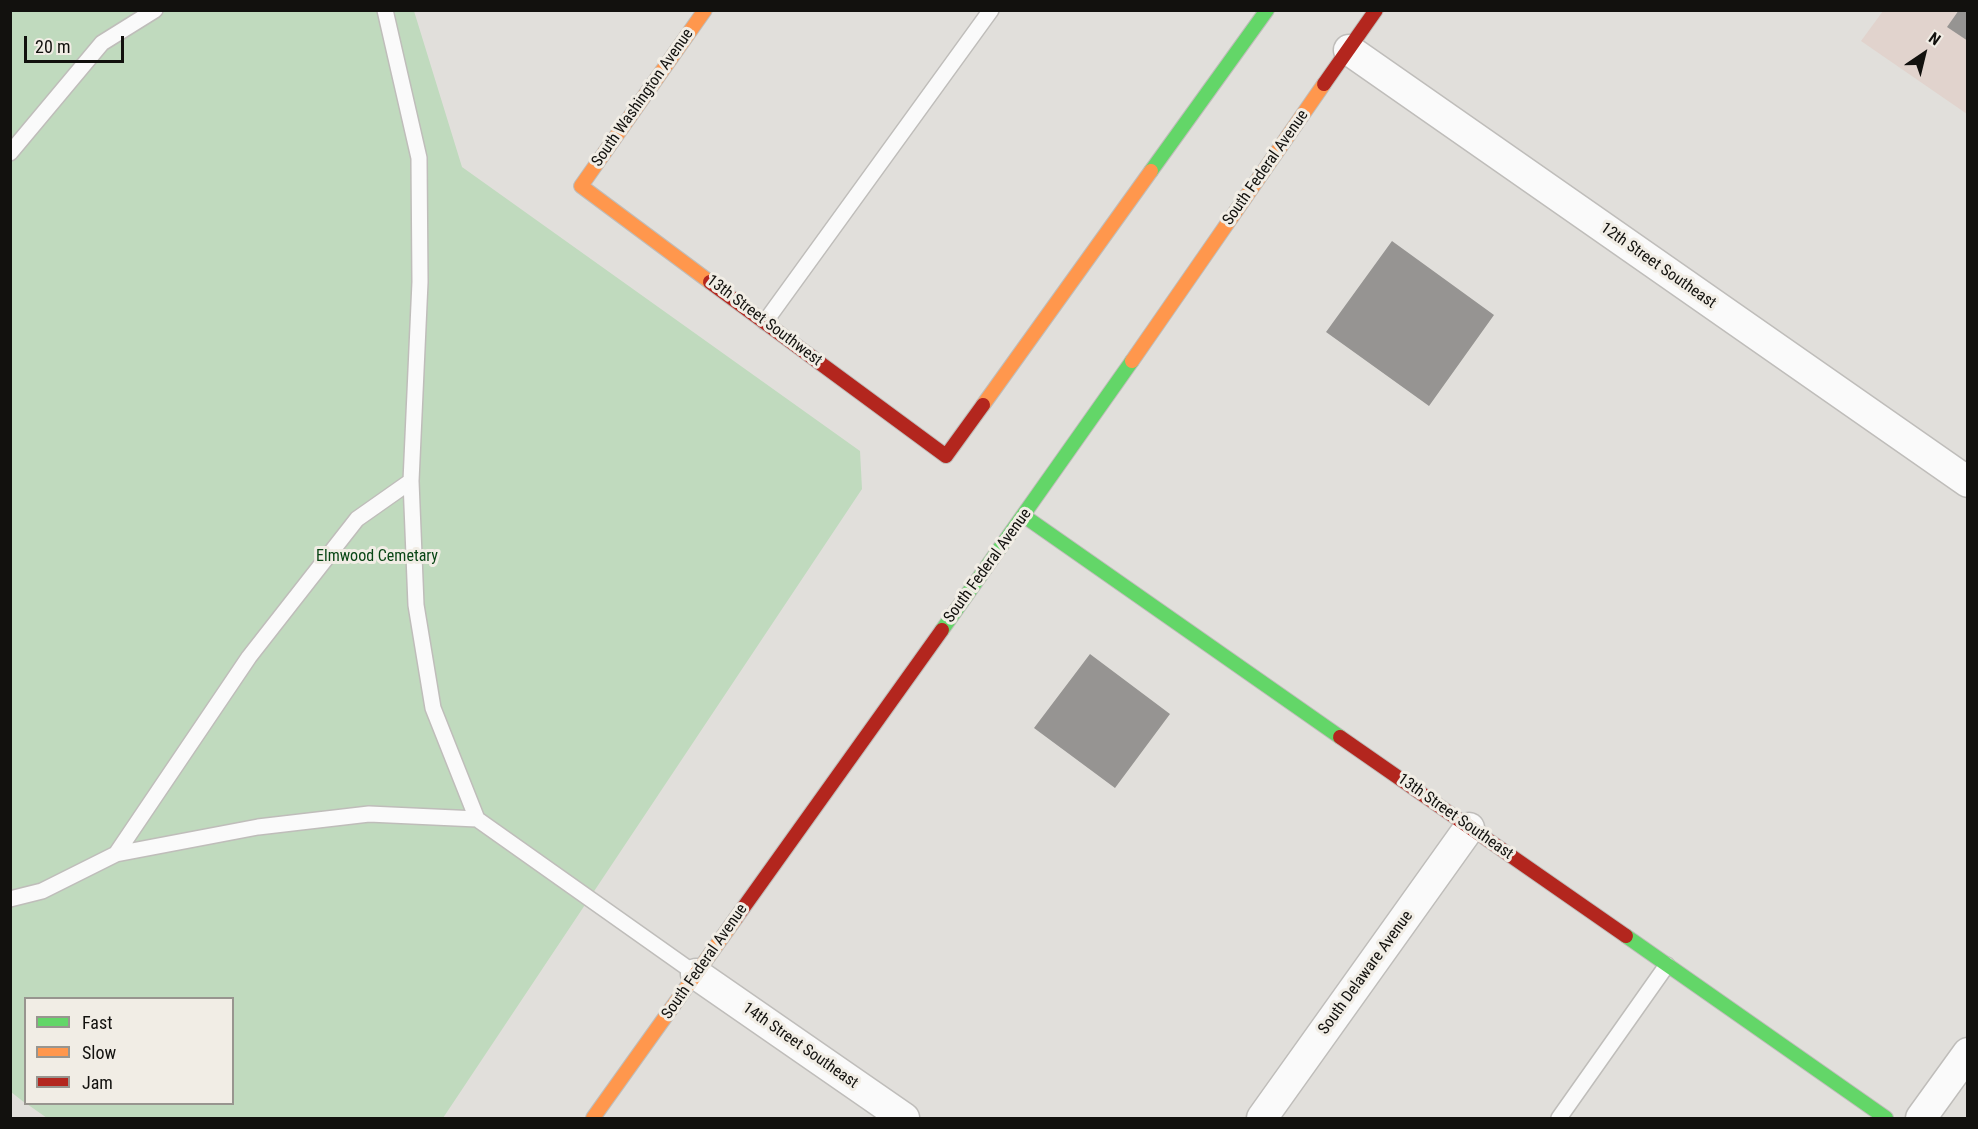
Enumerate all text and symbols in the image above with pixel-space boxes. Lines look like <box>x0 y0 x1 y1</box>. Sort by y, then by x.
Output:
scale bar <box>27 24 128 62</box>
north arrow <box>1894 24 1954 84</box>
street label: South Washington Avenue <box>588 25 698 171</box>
text: N <box>1925 28 1944 49</box>
text: 20 m <box>35 36 70 57</box>
street label: South Federal Avenue <box>1219 107 1313 229</box>
street label: 12th Street Southeast <box>1596 219 1720 313</box>
street label: 13th Street Southwest <box>702 271 826 371</box>
street label: South Federal Avenue <box>940 505 1036 627</box>
park label: Elmwood Cemetary <box>316 547 438 567</box>
street label: 13th Street Southeast <box>1393 770 1517 864</box>
street label: South Federal Avenue <box>658 901 752 1023</box>
street label: South Delaware Avenue <box>1315 907 1417 1039</box>
legend <box>24 997 234 1105</box>
street label: 14th Street Southeast <box>738 999 862 1093</box>
text: Fast <box>82 1012 113 1033</box>
text: Slow <box>82 1042 116 1063</box>
text: Jam <box>82 1072 113 1093</box>

